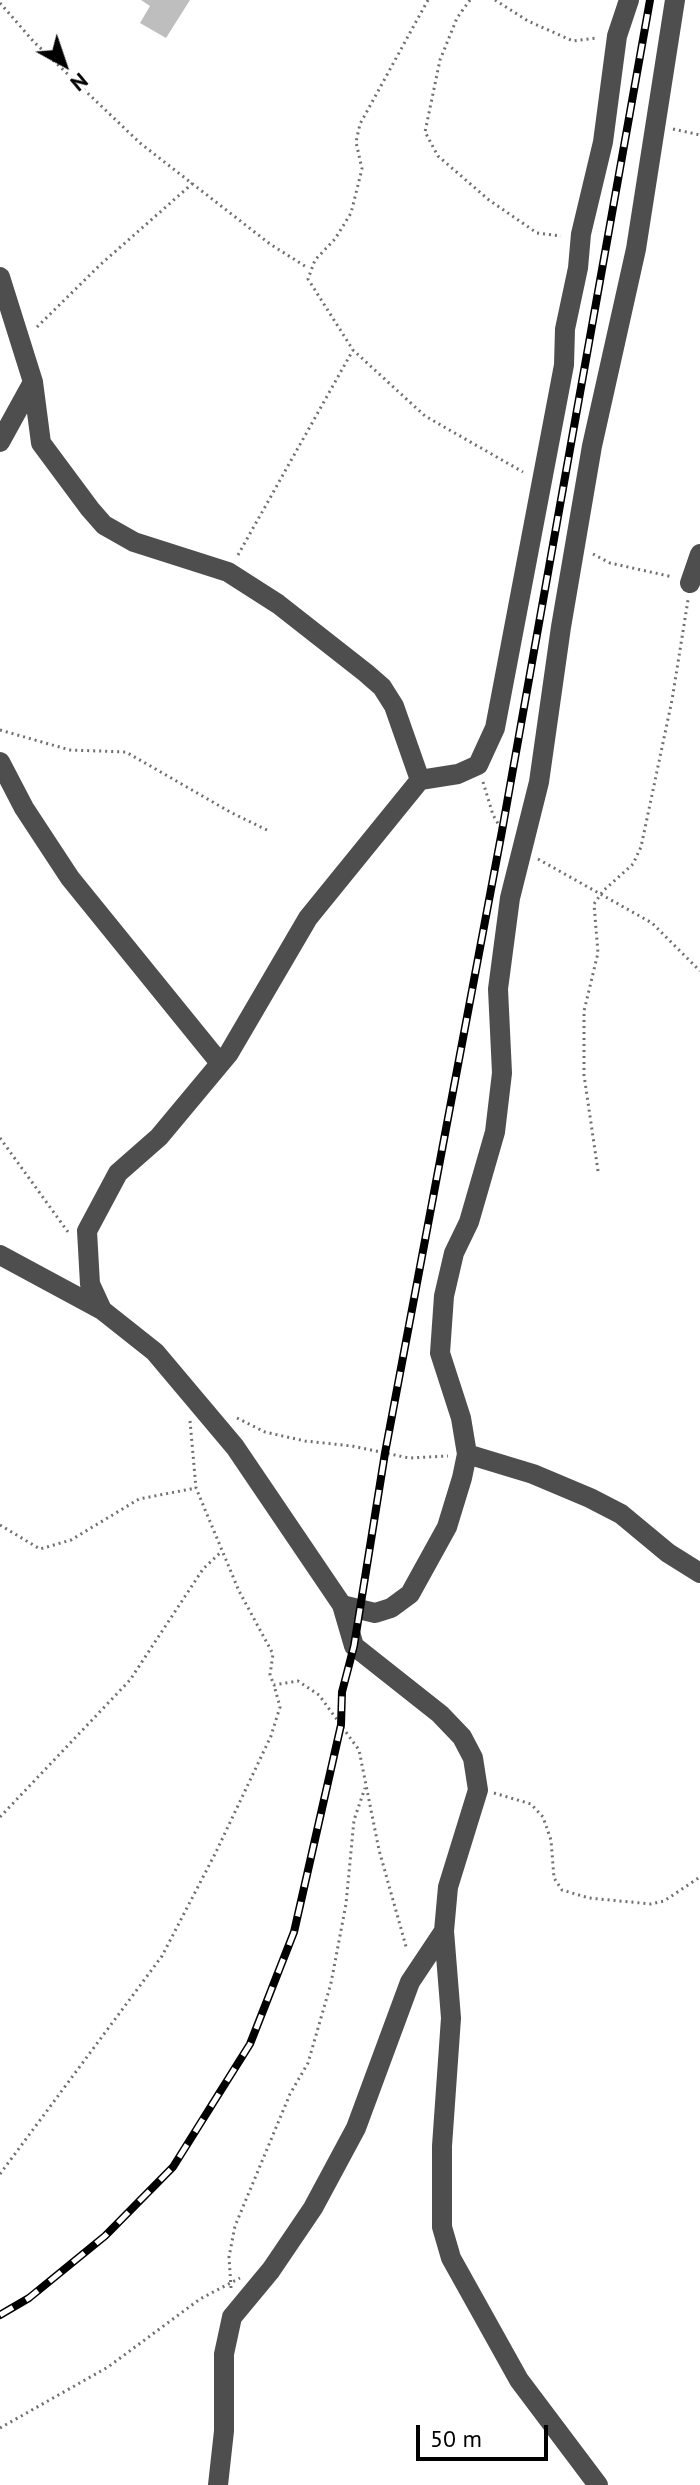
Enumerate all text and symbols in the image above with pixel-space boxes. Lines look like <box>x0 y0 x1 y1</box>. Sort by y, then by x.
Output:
north arrow <box>24 24 104 104</box>
text: N <box>65 67 94 98</box>
scale bar <box>420 2409 552 2459</box>
text: 50 m <box>430 2423 482 2454</box>

